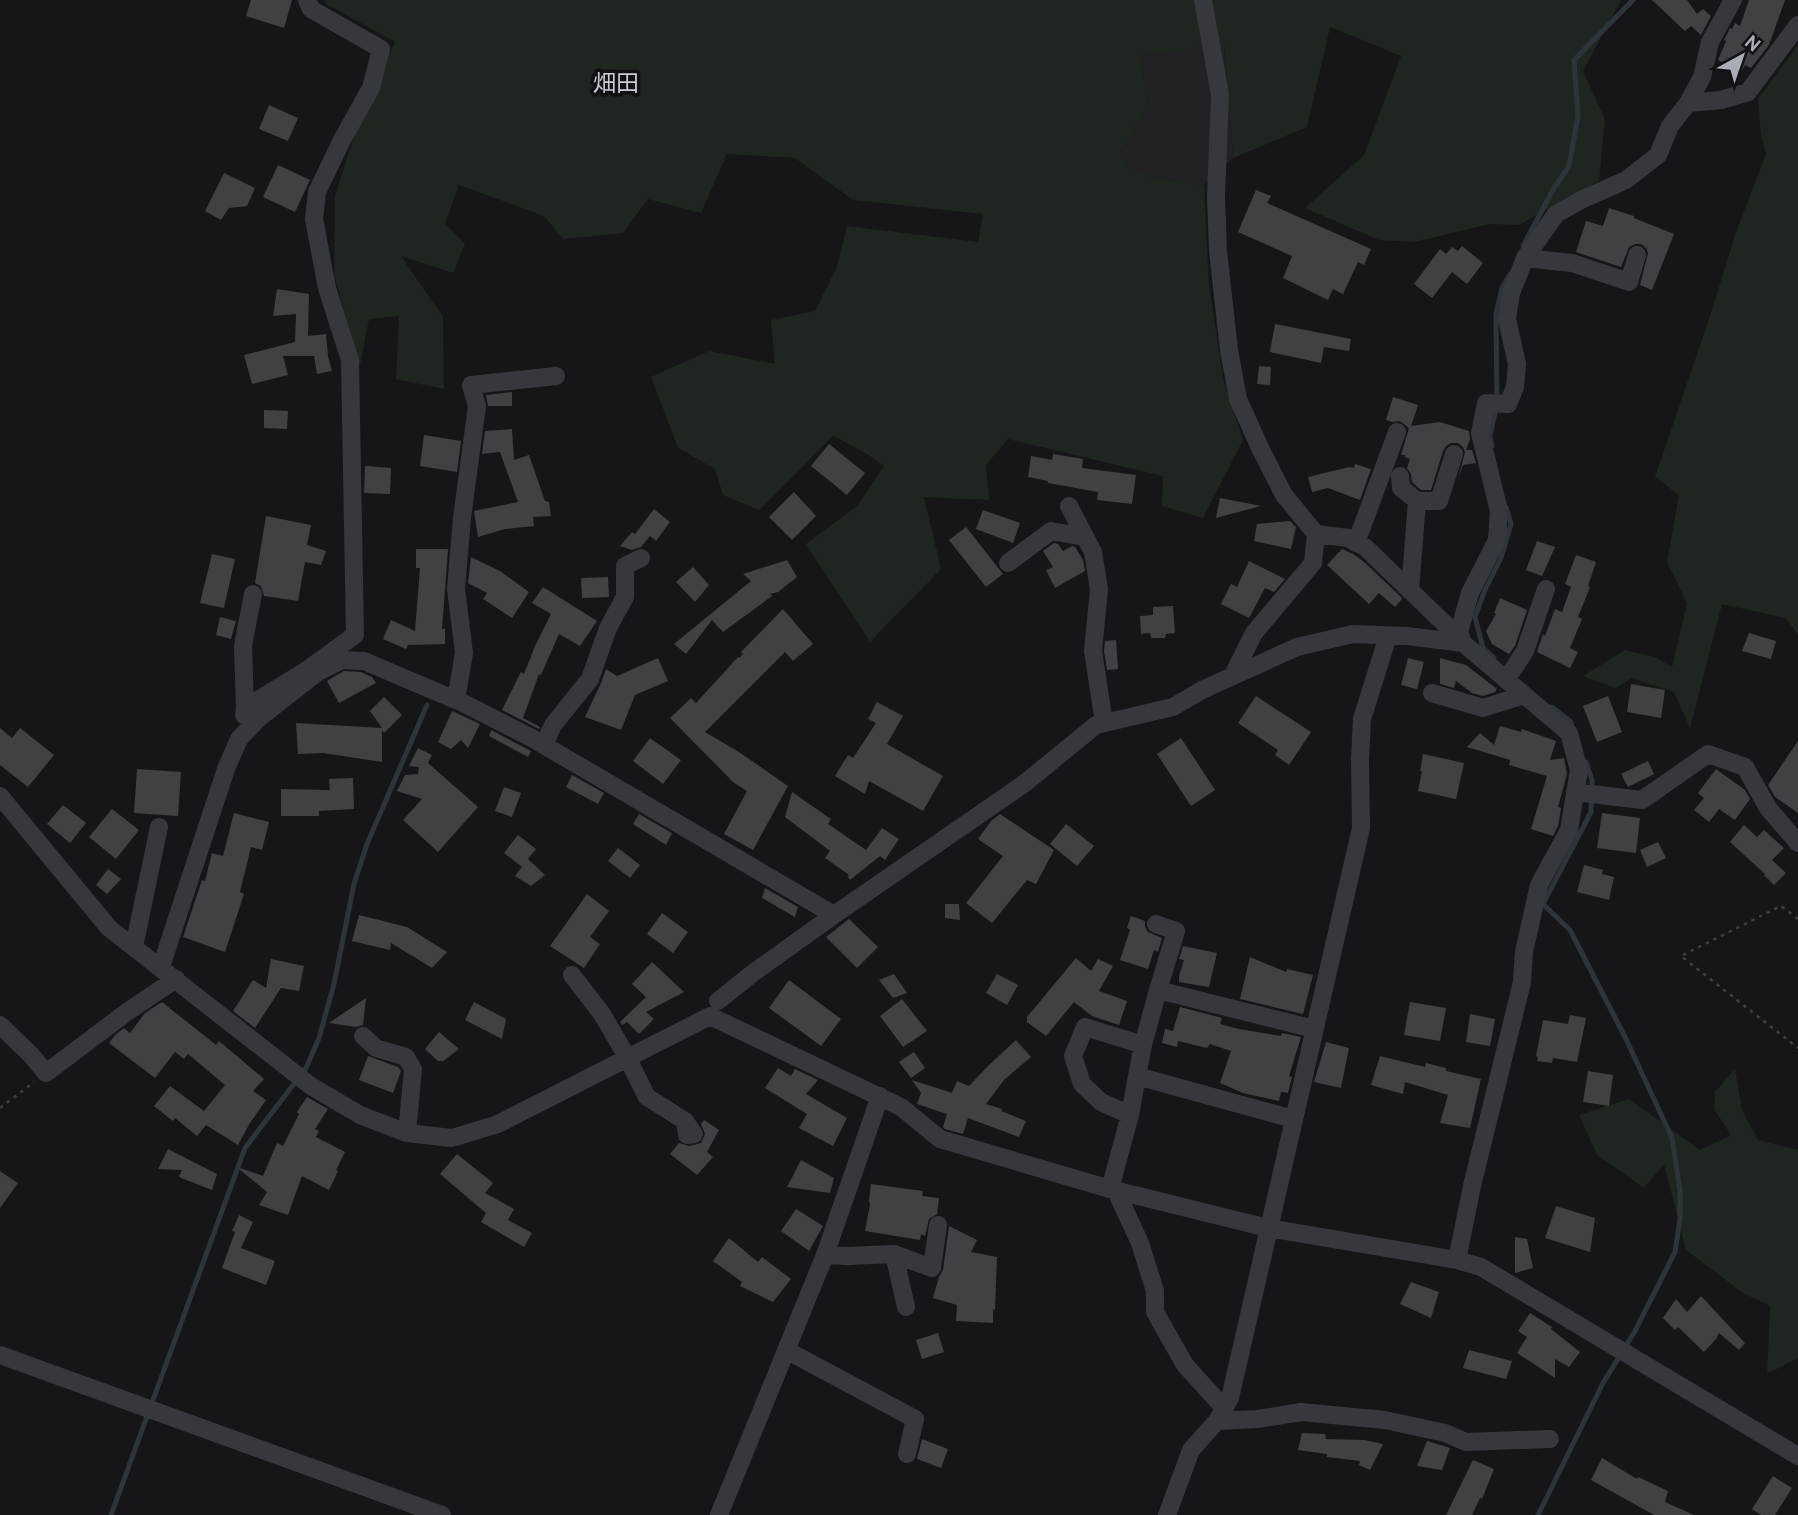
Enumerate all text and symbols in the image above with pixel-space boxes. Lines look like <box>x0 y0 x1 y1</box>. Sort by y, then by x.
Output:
north arrow <box>1707 21 1777 91</box>
text: N <box>1739 31 1765 58</box>
district label: 畑田 <box>593 71 639 100</box>

